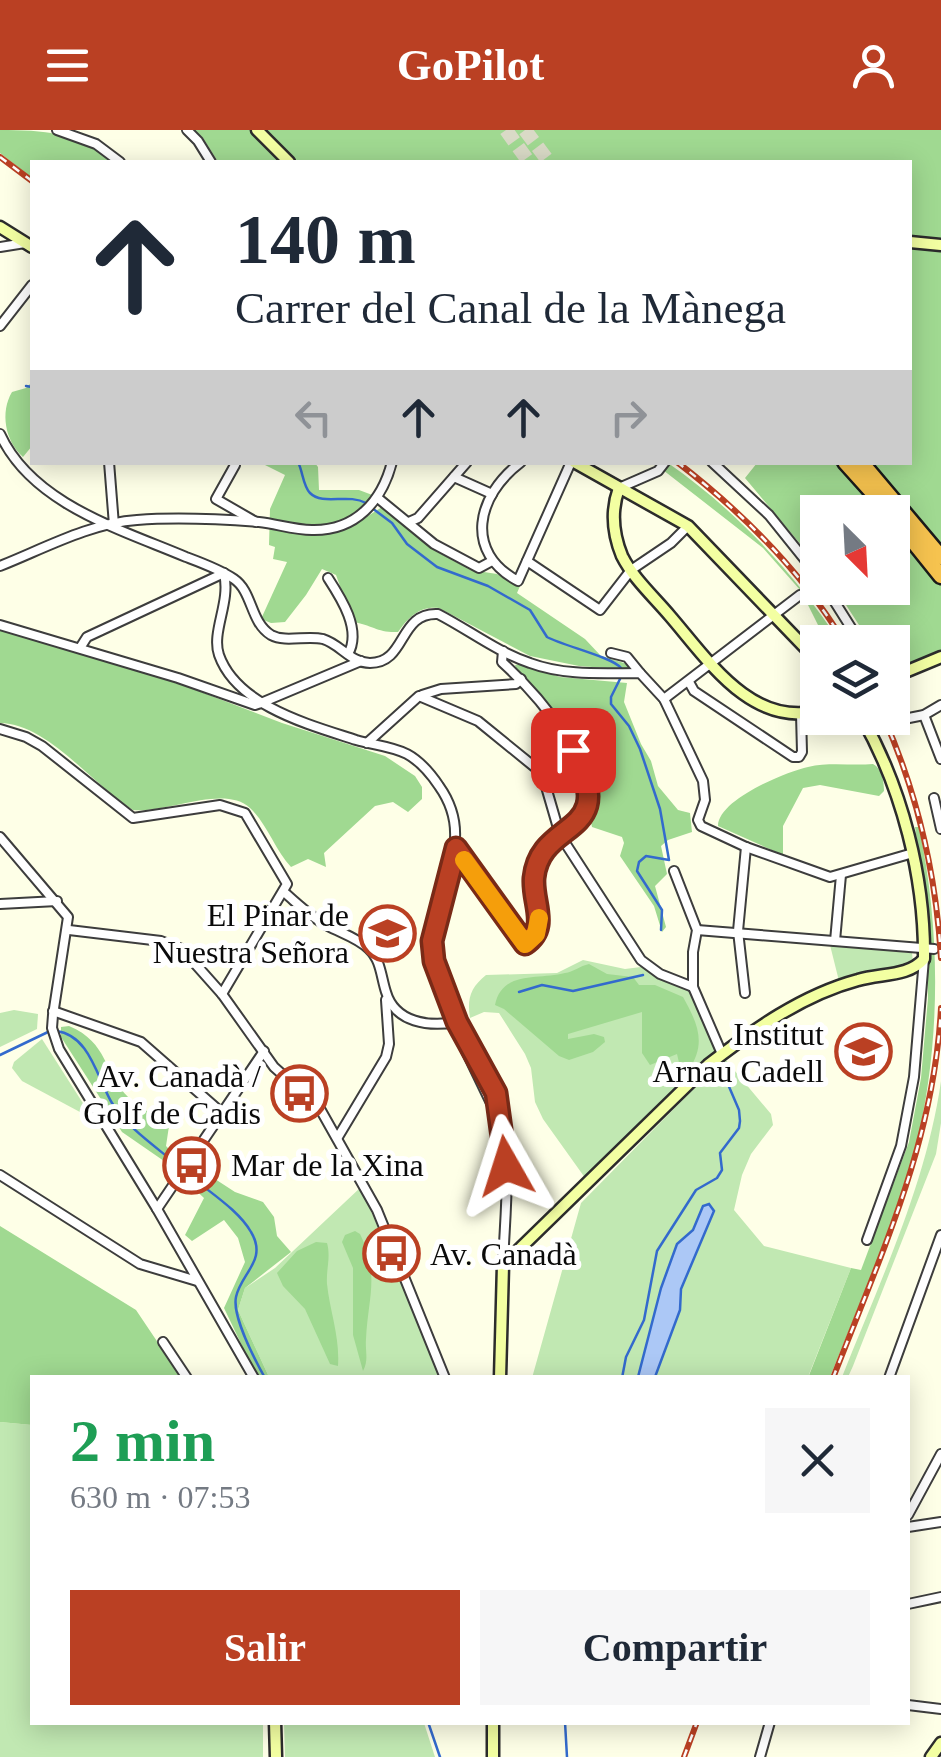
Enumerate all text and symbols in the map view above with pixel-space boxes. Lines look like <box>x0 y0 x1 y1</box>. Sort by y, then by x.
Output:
icon: menu <box>40 38 95 93</box>
icon: person <box>846 38 901 93</box>
text: GoPilot <box>397 40 544 90</box>
icon: ahead <box>70 200 200 330</box>
text: 140 m <box>235 201 416 278</box>
text: Carrer del Canal de la Mànega <box>235 283 786 333</box>
icon: left <box>286 390 341 445</box>
icon: ahead <box>391 390 446 445</box>
icon: ahead <box>496 390 551 445</box>
icon: right <box>601 390 656 445</box>
north arrow <box>800 495 910 605</box>
map controls <box>800 495 910 735</box>
button: layers <box>800 625 910 735</box>
pin <box>531 708 616 793</box>
icon: arrive <box>546 723 601 778</box>
place label: El Pinar de Nuestra Señora <box>153 897 349 970</box>
school or university icon: El Pinar de Nuestra Señora <box>358 903 418 963</box>
place label: Institut Arnau Cadell <box>653 1016 824 1089</box>
school or university icon: Institut Arnau Cadell <box>833 1022 893 1082</box>
place label: Av. Canadà / Golf de Cadis <box>83 1058 261 1131</box>
bus stop icon: Av. Canadà / Golf de Cadis <box>270 1064 330 1124</box>
position arrow <box>454 1114 558 1218</box>
bus stop icon: Mar de la Xina <box>162 1135 222 1195</box>
place label: Mar de la Xina <box>231 1147 424 1183</box>
bus stop icon: Av. Canadà <box>361 1224 421 1284</box>
place label: Av. Canadà <box>430 1236 577 1272</box>
text: 2 min <box>70 1408 215 1474</box>
button: close <box>765 1408 870 1513</box>
text: 630 m · 07:53 <box>70 1479 250 1515</box>
button: Salir <box>70 1590 460 1705</box>
button: Compartir <box>480 1590 870 1705</box>

